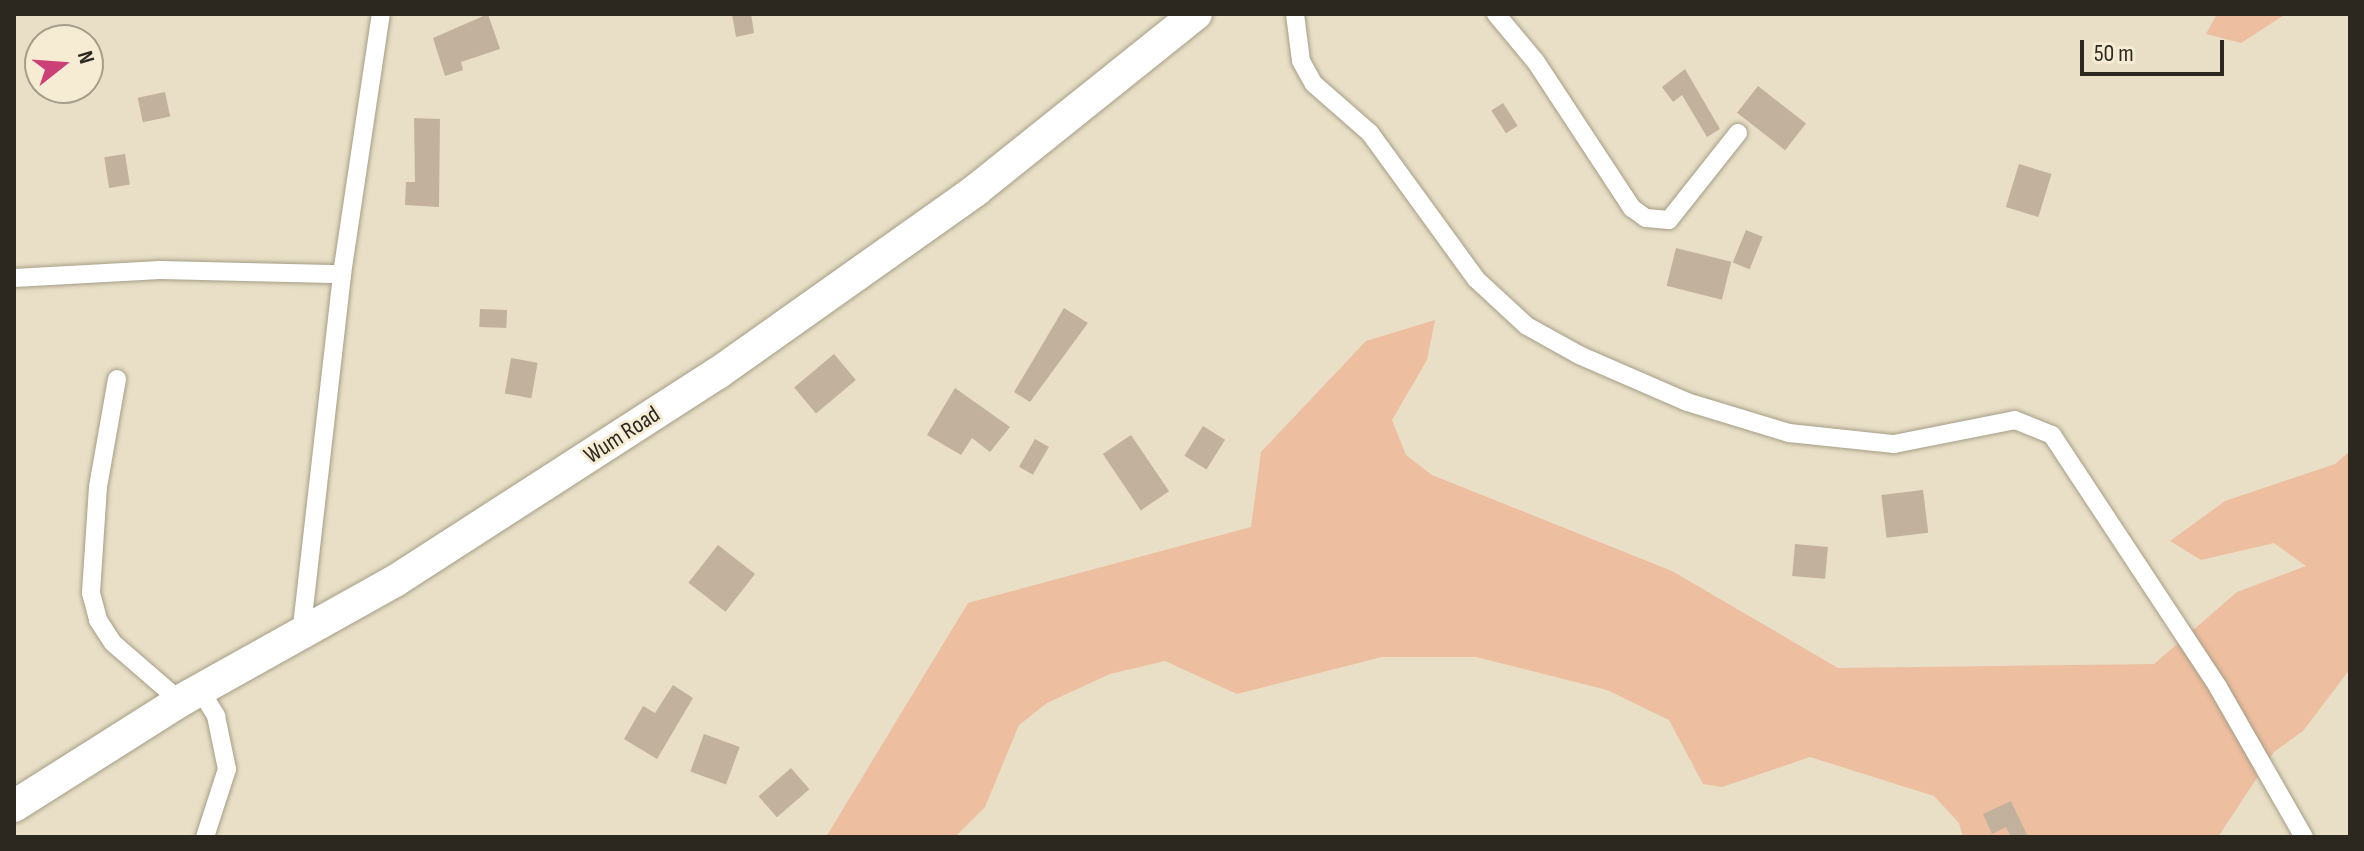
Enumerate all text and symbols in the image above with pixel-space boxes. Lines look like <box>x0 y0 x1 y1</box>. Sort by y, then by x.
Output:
north arrow <box>24 24 104 104</box>
scale bar <box>2084 24 2228 74</box>
text: 50 m <box>2094 39 2134 68</box>
text: N <box>71 48 100 67</box>
street label: Wum Road <box>579 400 665 470</box>

